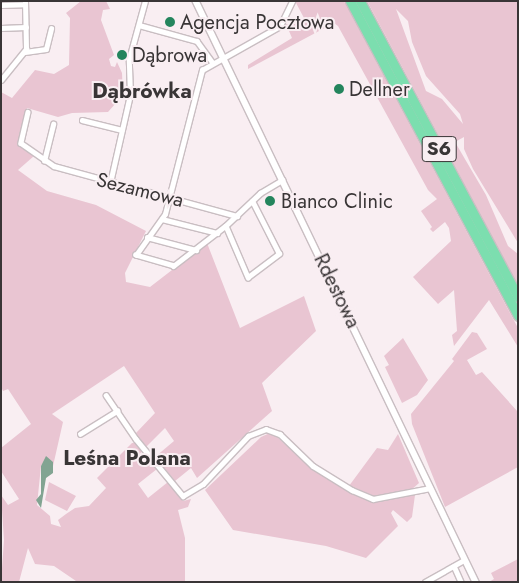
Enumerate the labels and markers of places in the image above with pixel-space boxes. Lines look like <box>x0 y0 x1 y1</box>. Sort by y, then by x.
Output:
place label: Agencja Pocztowa <box>180 10 334 34</box>
marker: Agencja Pocztowa <box>164 16 176 28</box>
place label: Dąbrowa <box>132 43 207 67</box>
marker: Dąbrowa <box>116 49 128 61</box>
place label: Dellner <box>349 77 410 101</box>
marker: Dellner <box>333 83 345 95</box>
place label: Bianco Clinic <box>281 189 393 213</box>
marker: Bianco Clinic <box>263 194 277 208</box>

